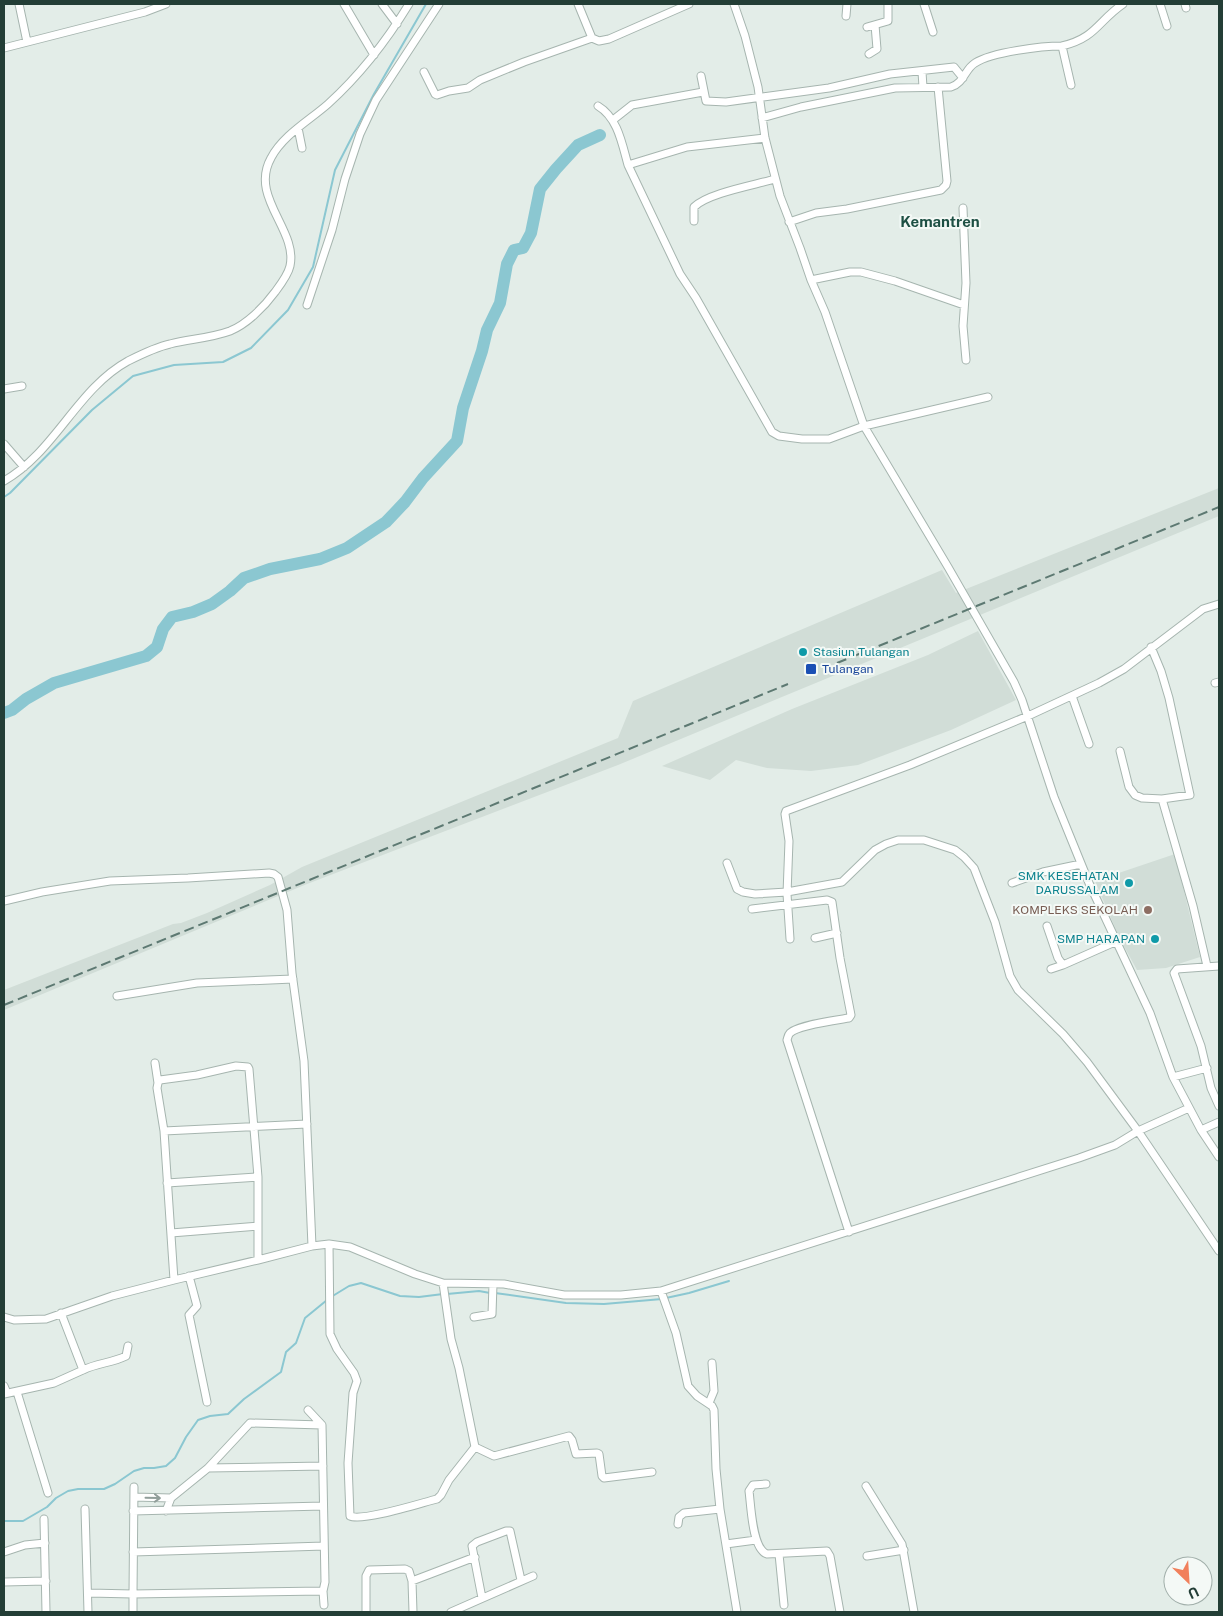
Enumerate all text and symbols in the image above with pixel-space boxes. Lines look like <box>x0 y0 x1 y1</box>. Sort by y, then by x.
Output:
district label: Kemantren <box>900 213 980 230</box>
place label: Stasiun Tulangan <box>813 645 909 659</box>
marker: Stasiun Tulangan <box>797 646 809 658</box>
marker: Tulangan <box>804 662 818 676</box>
place label: Tulangan <box>822 662 874 676</box>
place label: SMK KESEHATAN DARUSSALAM <box>1018 869 1119 897</box>
marker: SMK KESEHATAN DARUSSALAM <box>1123 877 1135 889</box>
place label: KOMPLEKS SEKOLAH <box>1012 903 1138 917</box>
marker: KOMPLEKS SEKOLAH <box>1142 904 1154 916</box>
place label: SMP HARAPAN <box>1057 932 1145 946</box>
marker: SMP HARAPAN <box>1149 933 1161 945</box>
one-way arrow <box>144 1493 160 1502</box>
north arrow <box>1163 1556 1213 1606</box>
text: U <box>1186 1583 1201 1602</box>

